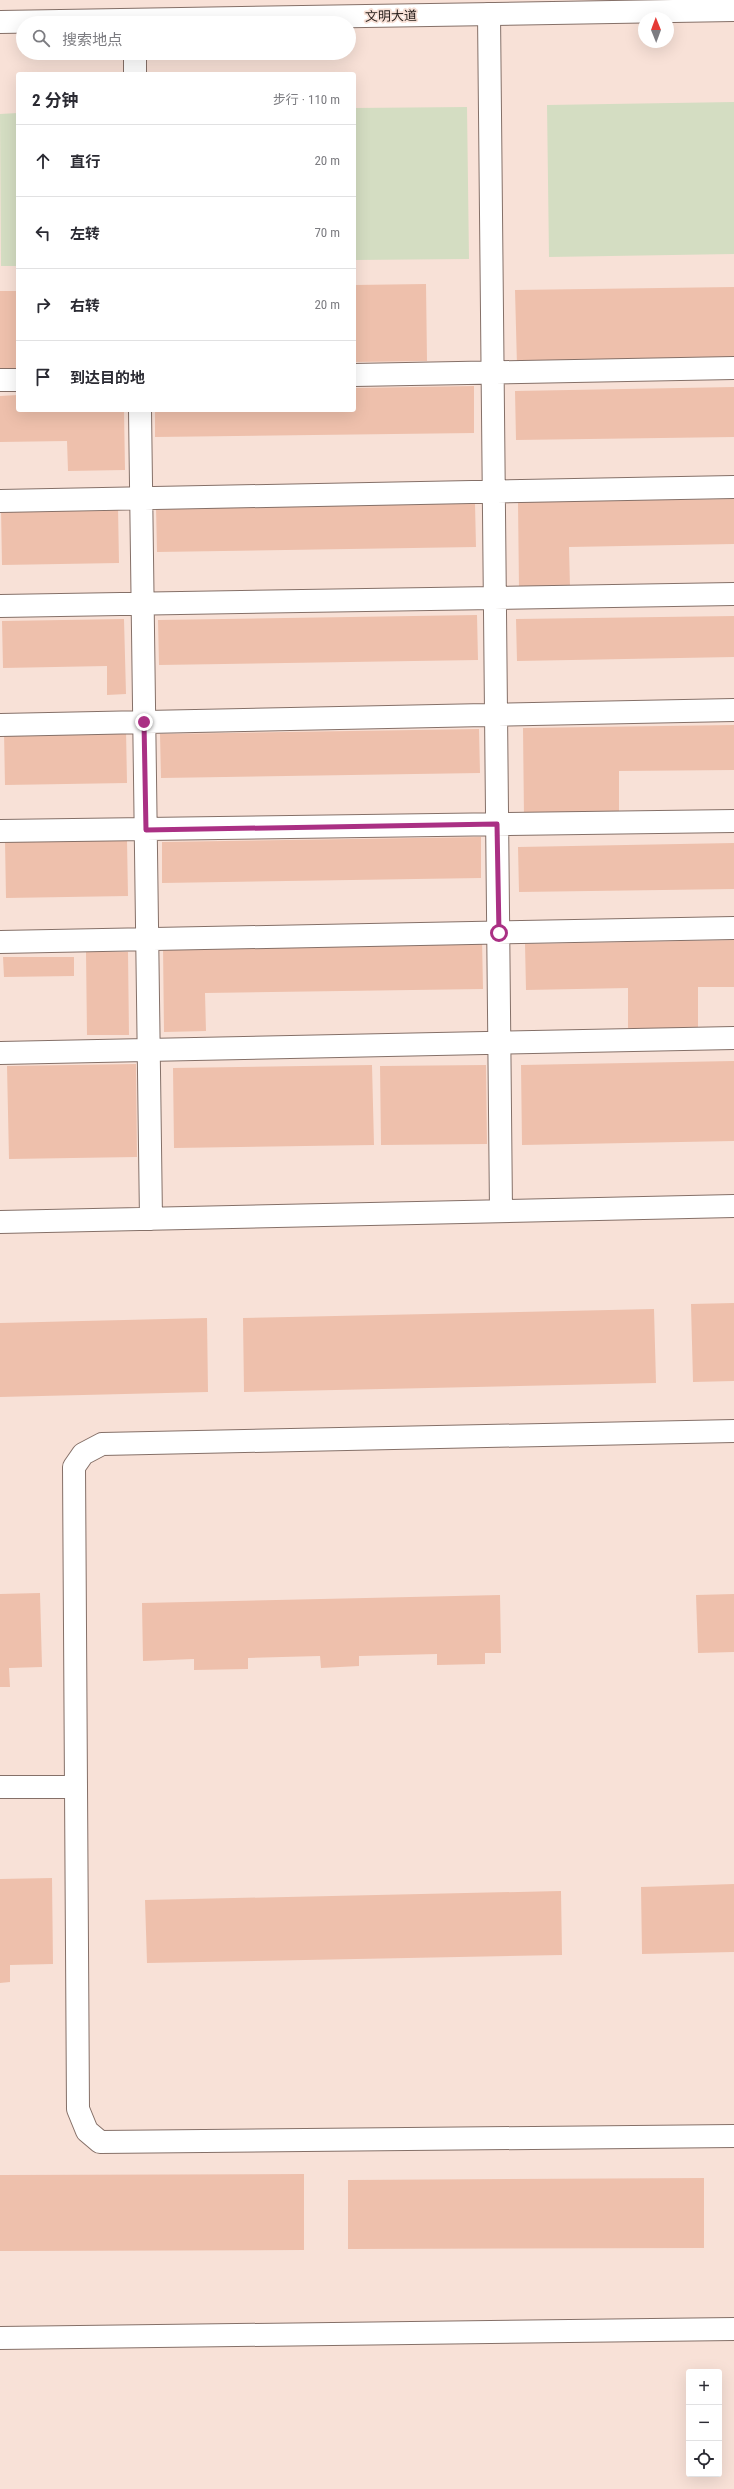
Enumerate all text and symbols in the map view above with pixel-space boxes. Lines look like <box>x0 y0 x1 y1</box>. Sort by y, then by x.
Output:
street label: 文明大道 <box>365 8 417 24</box>
north arrow <box>638 12 674 48</box>
search box <box>16 16 356 60</box>
icon: search <box>30 27 52 49</box>
text: 搜索地点 <box>62 31 122 49</box>
text: 2 分钟 <box>32 90 79 110</box>
text: 步行 · 110 m <box>273 92 340 107</box>
icon: ahead <box>32 150 54 172</box>
text: 直行 <box>70 153 100 171</box>
text: 20 m <box>314 153 340 168</box>
icon: left <box>32 222 54 244</box>
text: 左转 <box>70 225 100 243</box>
text: 70 m <box>314 225 340 240</box>
icon: right <box>32 294 54 316</box>
text: 右转 <box>70 297 100 315</box>
text: 20 m <box>314 297 340 312</box>
icon: arrive <box>32 366 54 388</box>
text: 到达目的地 <box>70 369 145 387</box>
route end <box>135 713 153 731</box>
route start <box>490 924 508 942</box>
map controls <box>686 2369 722 2477</box>
button: + <box>686 2369 722 2405</box>
button: − <box>686 2405 722 2441</box>
button: locate <box>686 2441 722 2477</box>

